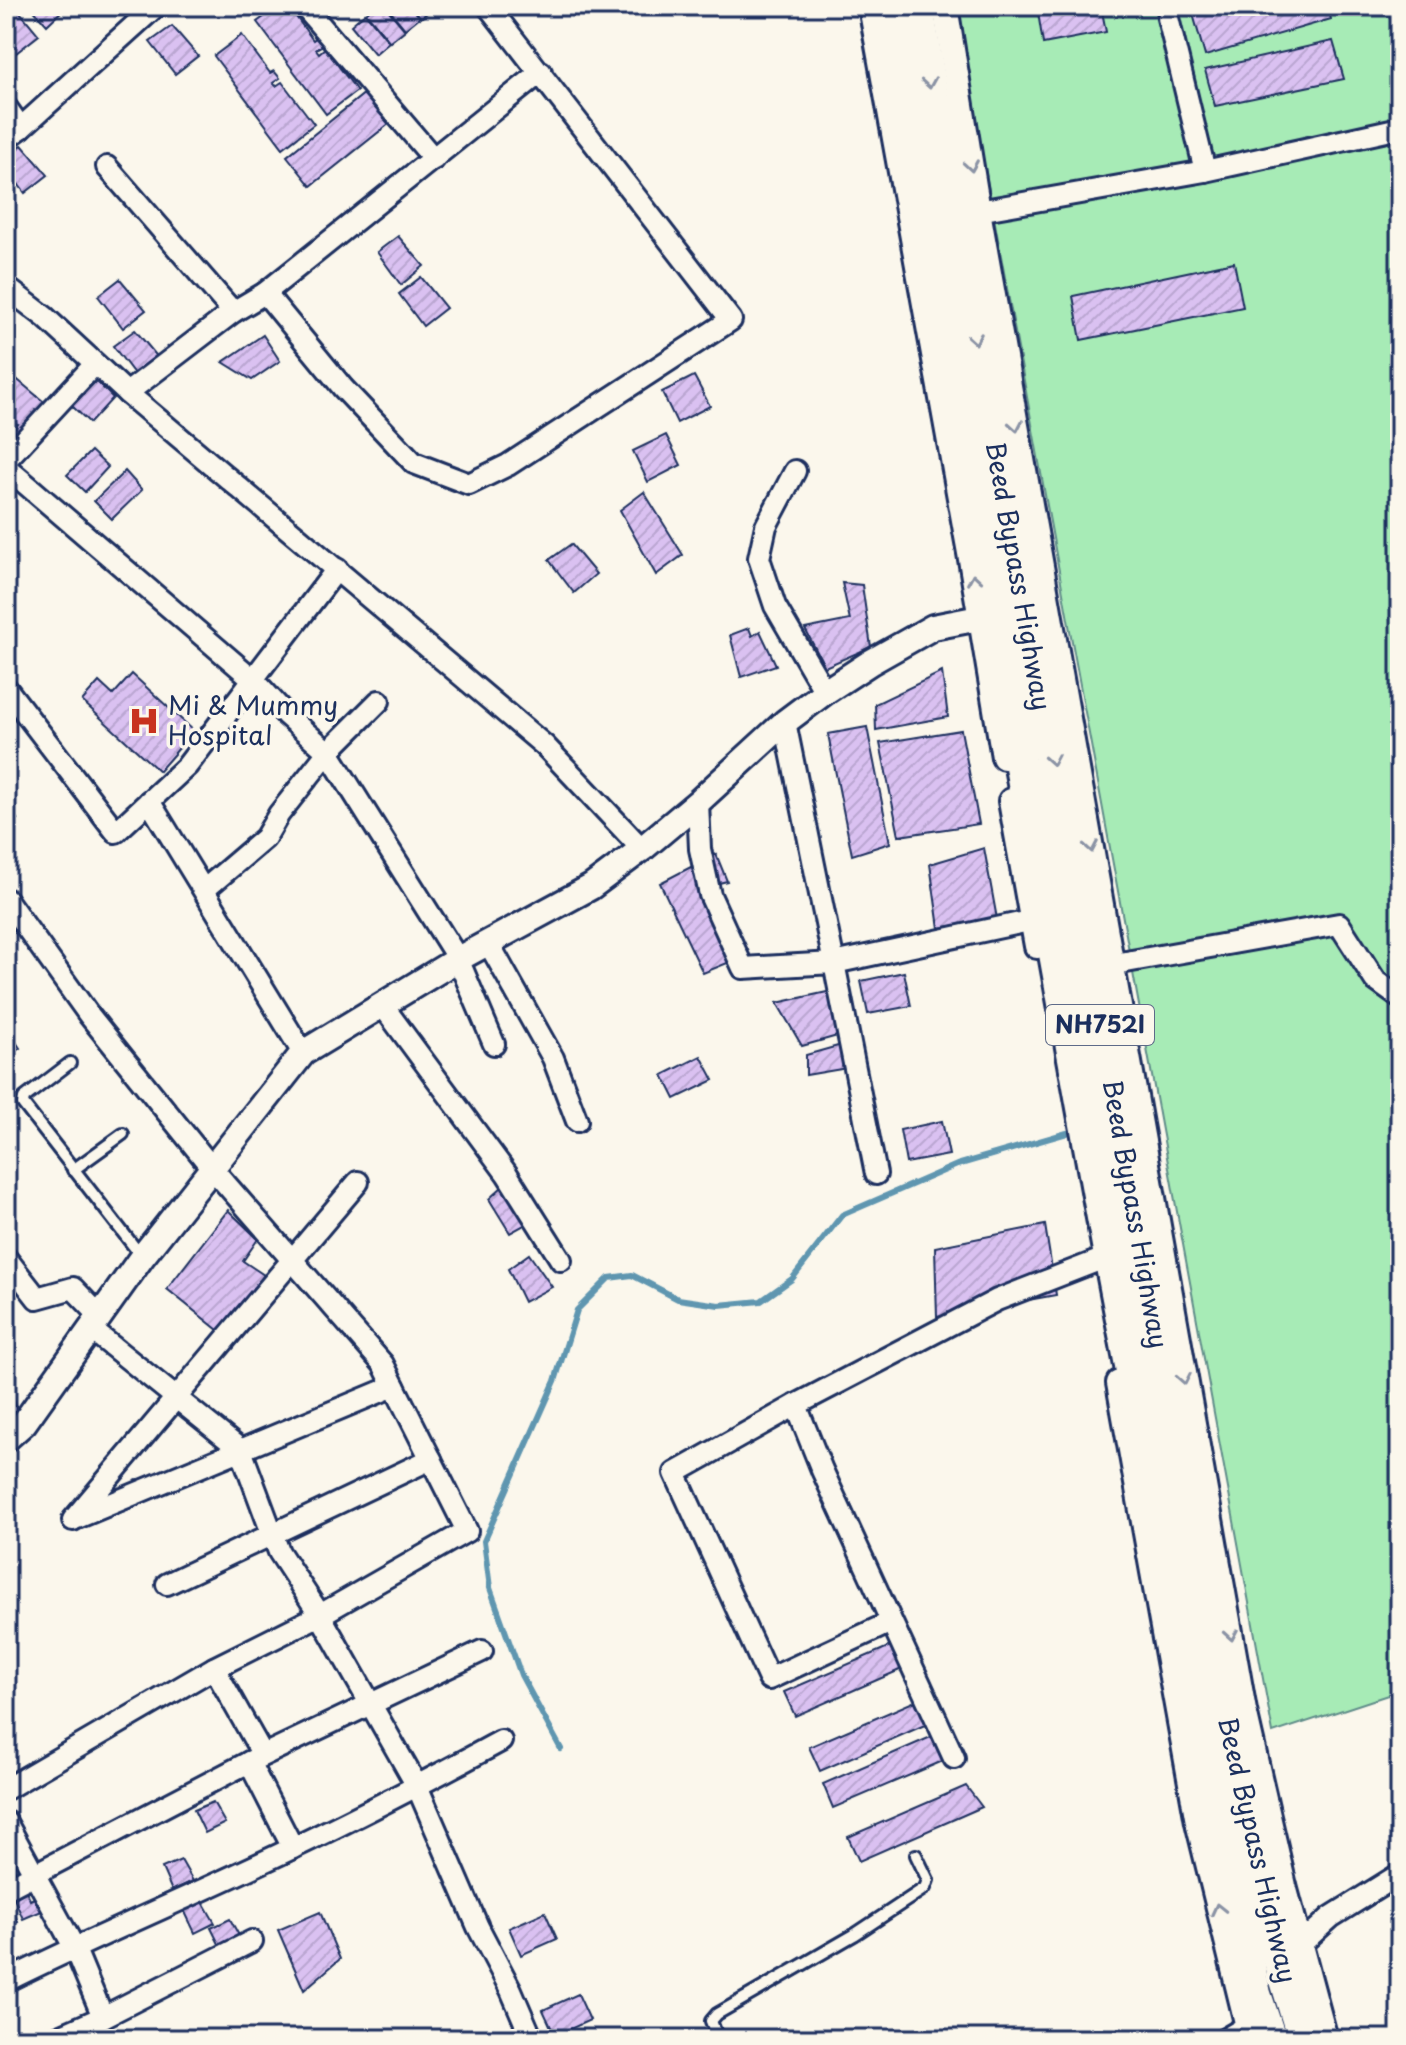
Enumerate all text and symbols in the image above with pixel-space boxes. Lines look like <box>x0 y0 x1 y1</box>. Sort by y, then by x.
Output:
one-way arrow <box>920 76 937 90</box>
one-way arrow <box>962 159 979 173</box>
one-way arrow <box>965 332 982 346</box>
one-way arrow <box>1007 419 1024 433</box>
street label: Beed Bypass Highway <box>977 438 1062 713</box>
one-way arrow <box>967 573 984 586</box>
place label: Mi & Mummy Hospital <box>168 685 338 754</box>
hospital icon: Mi & Mummy Hospital <box>127 704 161 738</box>
one-way arrow <box>1042 753 1059 767</box>
one-way arrow <box>1081 840 1098 854</box>
road number: NH752I <box>1046 1005 1154 1045</box>
street label: Beed Bypass Highway <box>1094 1076 1179 1351</box>
one-way arrow <box>1174 1372 1191 1386</box>
one-way arrow <box>1221 1628 1238 1642</box>
street label: Beed Bypass Highway <box>1209 1713 1308 1987</box>
one-way arrow <box>1210 1903 1227 1916</box>

